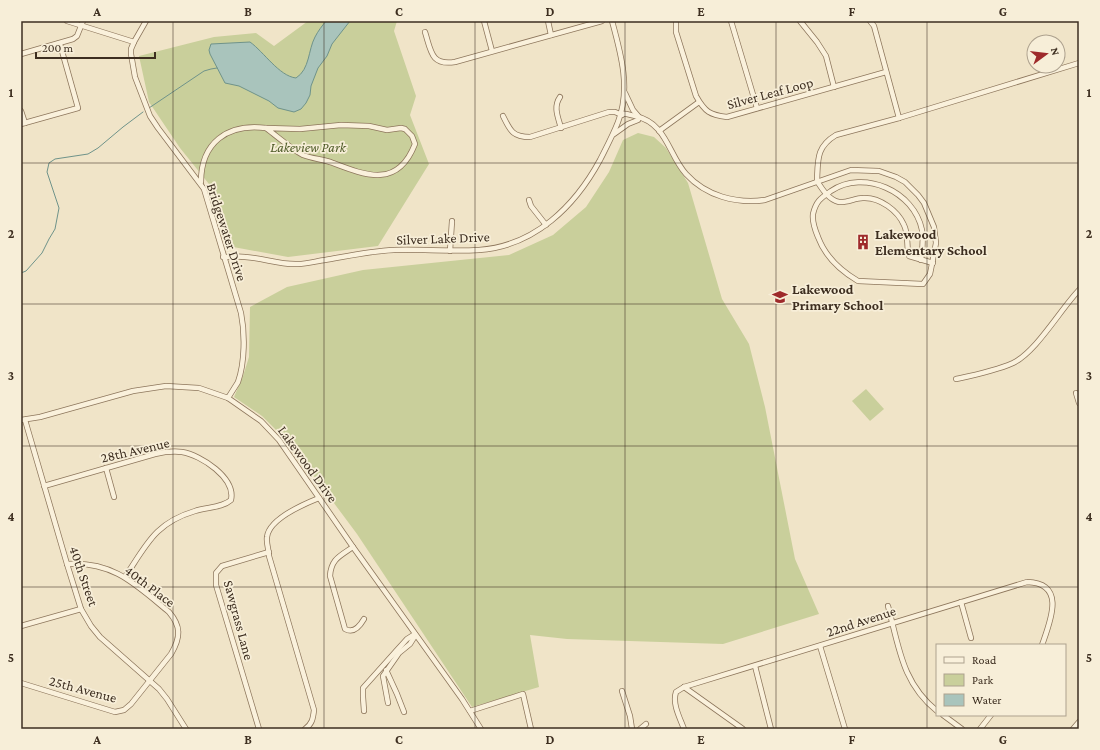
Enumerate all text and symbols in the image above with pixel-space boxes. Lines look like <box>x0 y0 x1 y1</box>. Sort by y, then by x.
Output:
text: A <box>92 4 101 19</box>
text: B <box>244 4 252 19</box>
text: C <box>395 4 403 19</box>
text: D <box>546 4 555 19</box>
text: E <box>697 4 705 19</box>
text: F <box>849 4 856 19</box>
text: G <box>999 4 1007 19</box>
scale bar <box>36 34 155 60</box>
north arrow <box>1026 34 1066 74</box>
text: 200 m <box>42 41 74 55</box>
text: N <box>1049 46 1063 57</box>
street label: Silver Leaf Loop <box>725 74 815 112</box>
text: 1 <box>9 85 14 100</box>
text: 1 <box>1087 85 1092 100</box>
park label: Lakeview Park <box>270 139 347 155</box>
street label: Bridgewater Drive <box>204 181 250 283</box>
text: 2 <box>8 226 15 241</box>
place label: Lakewood Elementary School <box>875 226 987 258</box>
text: 2 <box>1086 226 1093 241</box>
street label: Silver Lake Drive <box>396 228 490 248</box>
building icon: Lakewood Elementary School <box>854 233 872 251</box>
place label: Lakewood Primary School <box>792 281 883 313</box>
school or university icon: Lakewood Primary School <box>771 288 789 306</box>
text: 3 <box>8 368 14 383</box>
text: 3 <box>1086 368 1092 383</box>
street label: Lakewood Drive <box>275 423 341 505</box>
street label: 28th Avenue <box>99 434 171 466</box>
text: 4 <box>7 509 15 524</box>
text: 4 <box>1085 509 1093 524</box>
street label: 40th Street <box>66 544 102 609</box>
street label: 40th Place <box>122 562 178 610</box>
street label: Sawgrass Lane <box>221 578 257 662</box>
street label: 22nd Avenue <box>824 602 898 640</box>
legend <box>936 644 1066 716</box>
text: 5 <box>8 650 14 665</box>
text: 5 <box>1086 650 1092 665</box>
text: Road <box>972 653 997 667</box>
street label: 25th Avenue <box>47 672 119 706</box>
text: Park <box>972 673 994 687</box>
text: Water <box>972 693 1002 707</box>
text: A <box>92 732 101 747</box>
text: B <box>244 732 252 747</box>
text: C <box>395 732 403 747</box>
text: D <box>546 732 555 747</box>
text: E <box>697 732 705 747</box>
text: F <box>849 732 856 747</box>
text: G <box>999 732 1007 747</box>

